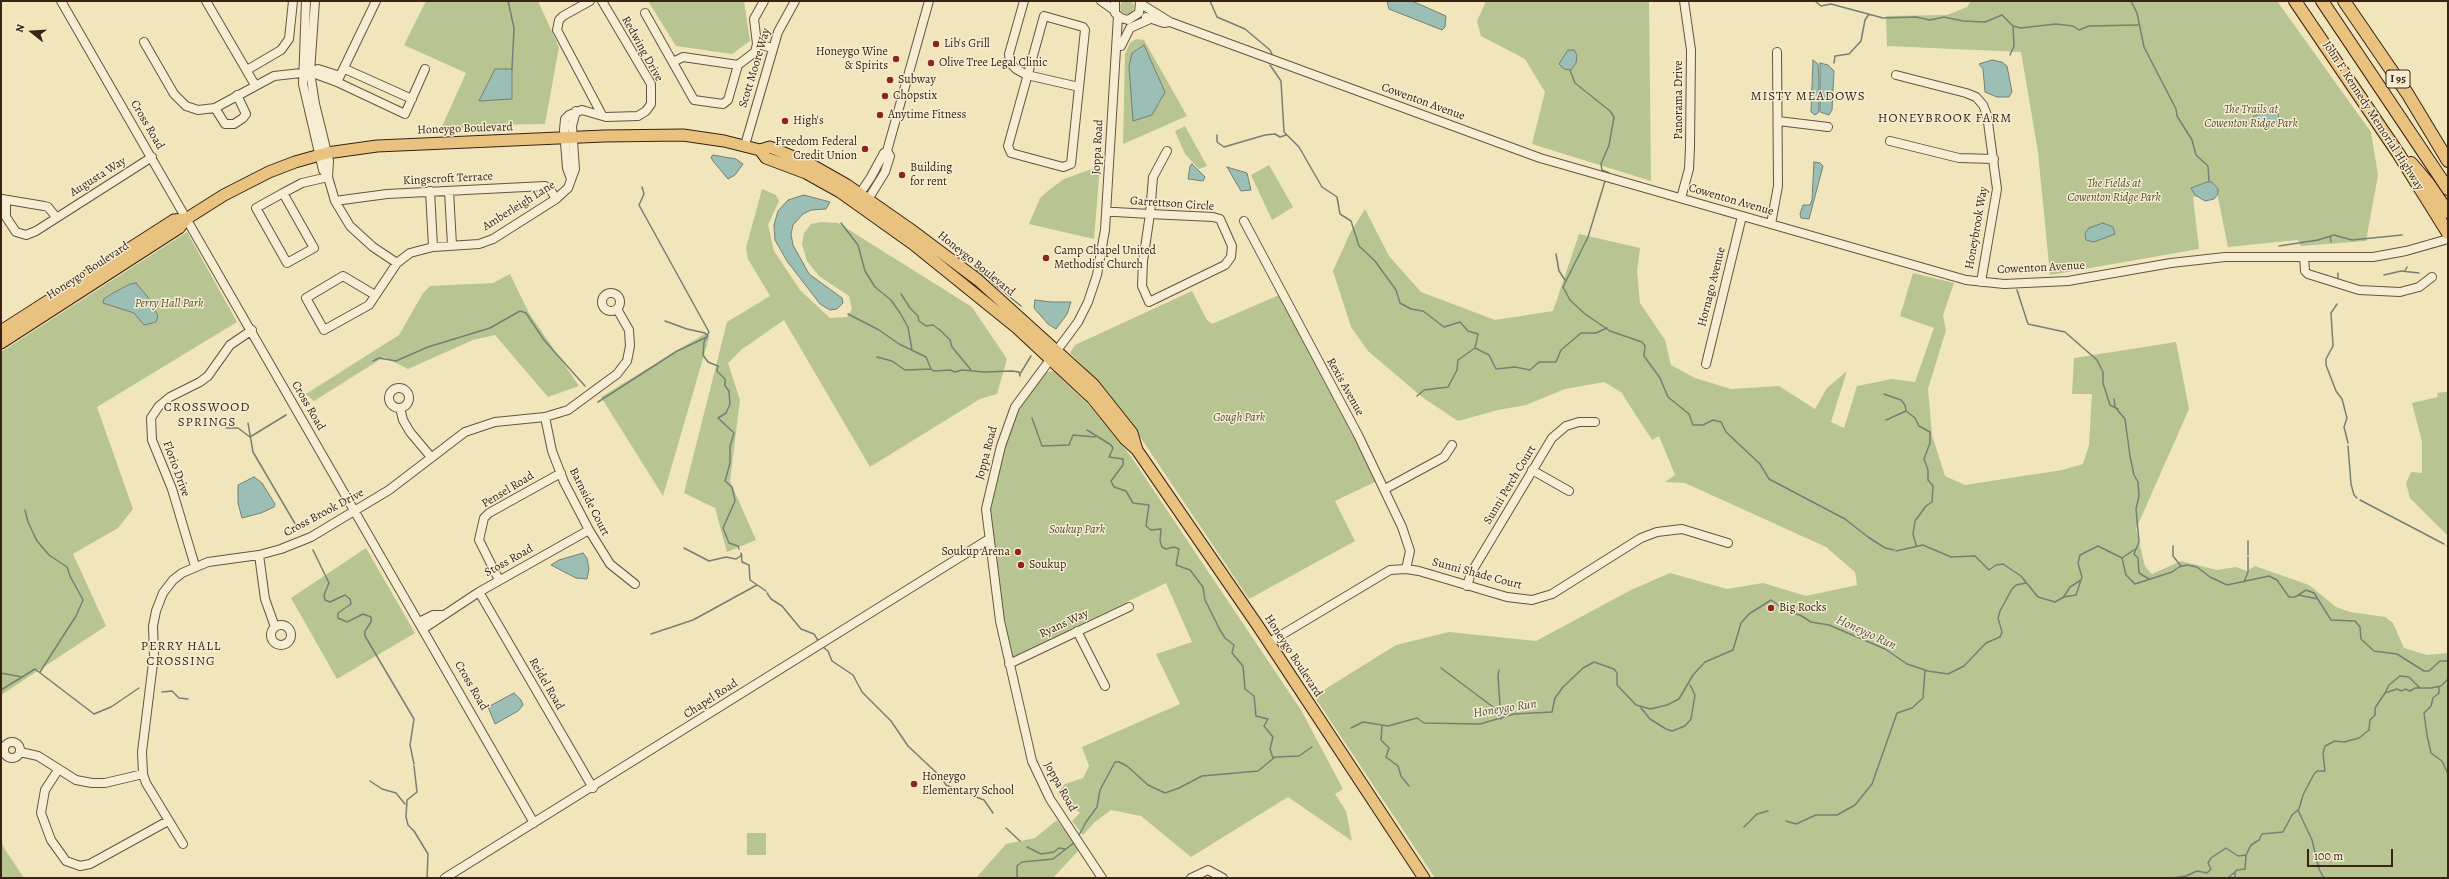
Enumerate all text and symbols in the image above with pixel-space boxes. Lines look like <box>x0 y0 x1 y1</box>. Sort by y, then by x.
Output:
north arrow <box>12 12 52 52</box>
street label: Redwing Drive <box>618 14 666 84</box>
text: N <box>12 22 28 34</box>
street label: Scott Moore Way <box>736 27 774 109</box>
place label: Lib's Grill <box>944 37 990 51</box>
marker: Lib's Grill <box>931 39 941 49</box>
street label: John F. Kennedy Memorial Highway <box>2319 39 2427 193</box>
place label: Honeygo Wine & Spirits <box>816 45 888 73</box>
marker: Honeygo Wine & Spirits <box>891 54 901 64</box>
place label: Olive Tree Legal Clinic <box>939 56 1047 70</box>
marker: Olive Tree Legal Clinic <box>926 58 936 68</box>
street label: Panorama Drive <box>1672 60 1686 140</box>
road number: I 95 <box>2386 70 2410 88</box>
place label: Subway <box>898 73 936 87</box>
marker: Subway <box>885 75 895 85</box>
street label: Cowenton Avenue <box>1379 80 1467 124</box>
place label: Chopstix <box>893 89 937 103</box>
district label: MISTY MEADOWS <box>1750 89 1866 105</box>
marker: Chopstix <box>880 91 890 101</box>
street label: Cross Road <box>127 98 167 152</box>
park label: The Trails at Cowenton Ridge Park <box>2204 103 2298 131</box>
place label: Anytime Fitness <box>888 108 966 122</box>
marker: Anytime Fitness <box>875 110 885 120</box>
district label: HONEYBROOK FARM <box>1878 111 2012 127</box>
place label: High's <box>793 114 824 128</box>
marker: High's <box>780 116 790 126</box>
street label: Joppa Road <box>1089 119 1107 175</box>
street label: Honeygo Boulevard <box>417 120 513 138</box>
place label: Freedom Federal Credit Union <box>775 135 857 163</box>
marker: Freedom Federal Credit Union <box>860 144 870 154</box>
street label: Augusta Way <box>67 154 129 200</box>
place label: Building for rent <box>910 161 952 189</box>
street label: Kingscroft Terrace <box>403 169 493 189</box>
marker: Building for rent <box>897 170 907 180</box>
park label: The Fields at Cowenton Ridge Park <box>2067 177 2161 205</box>
street label: Amberleigh Lane <box>480 178 558 234</box>
street label: Cowenton Avenue <box>1687 181 1775 219</box>
street label: Honeybrook Way <box>1963 185 1991 271</box>
street label: Garrettson Circle <box>1130 194 1214 214</box>
street label: Honeygo Boulevard <box>934 228 1018 300</box>
street label: Honeygo Boulevard <box>44 239 132 303</box>
place label: Camp Chapel United Methodist Church <box>1054 244 1156 272</box>
street label: Hornago Avenue <box>1695 246 1729 328</box>
marker: Camp Chapel United Methodist Church <box>1041 253 1051 263</box>
street label: Cowenton Avenue <box>1997 259 2085 277</box>
park label: Perry Hall Park <box>135 297 203 311</box>
street label: Rexis Avenue <box>1323 355 1367 419</box>
street label: Cross Road <box>288 379 328 433</box>
district label: CROSSWOOD SPRINGS <box>164 400 250 431</box>
park label: Gough Park <box>1213 411 1265 425</box>
street label: Joppa Road <box>973 425 1001 481</box>
street label: Florio Drive <box>159 439 193 499</box>
street label: Sunni Perch Court <box>1481 443 1539 527</box>
street label: Barnside Court <box>566 465 612 539</box>
street label: Pensel Road <box>479 469 537 511</box>
street label: Cross Brook Drive <box>282 486 366 540</box>
park label: Soukup Park <box>1049 523 1105 537</box>
street label: Stoss Road <box>482 542 536 580</box>
place label: Soukup Arena <box>941 545 1010 559</box>
marker: Soukup Arena <box>1013 547 1023 557</box>
street label: Sunni Shade Court <box>1430 555 1524 593</box>
place label: Soukup <box>1029 558 1066 572</box>
marker: Soukup <box>1016 560 1026 570</box>
place label: Big Rocks <box>1779 601 1827 615</box>
marker: Big Rocks <box>1766 603 1776 613</box>
street label: Ryans Way <box>1037 606 1091 642</box>
street label: Honeygo Boulevard <box>1261 612 1325 700</box>
water label: Honeygo Run <box>1834 612 1898 654</box>
district label: PERRY HALL CROSSING <box>141 639 221 670</box>
street label: Reidel Road <box>525 655 567 713</box>
street label: Cross Road <box>451 659 491 713</box>
street label: Chapel Road <box>681 676 741 722</box>
water label: Honeygo Run <box>1472 696 1538 722</box>
street label: Joppa Road <box>1040 759 1080 815</box>
place label: Honeygo Elementary School <box>922 770 1014 798</box>
marker: Honeygo Elementary School <box>909 779 919 789</box>
scale bar <box>2309 841 2395 867</box>
text: 100 m <box>2314 848 2343 864</box>

